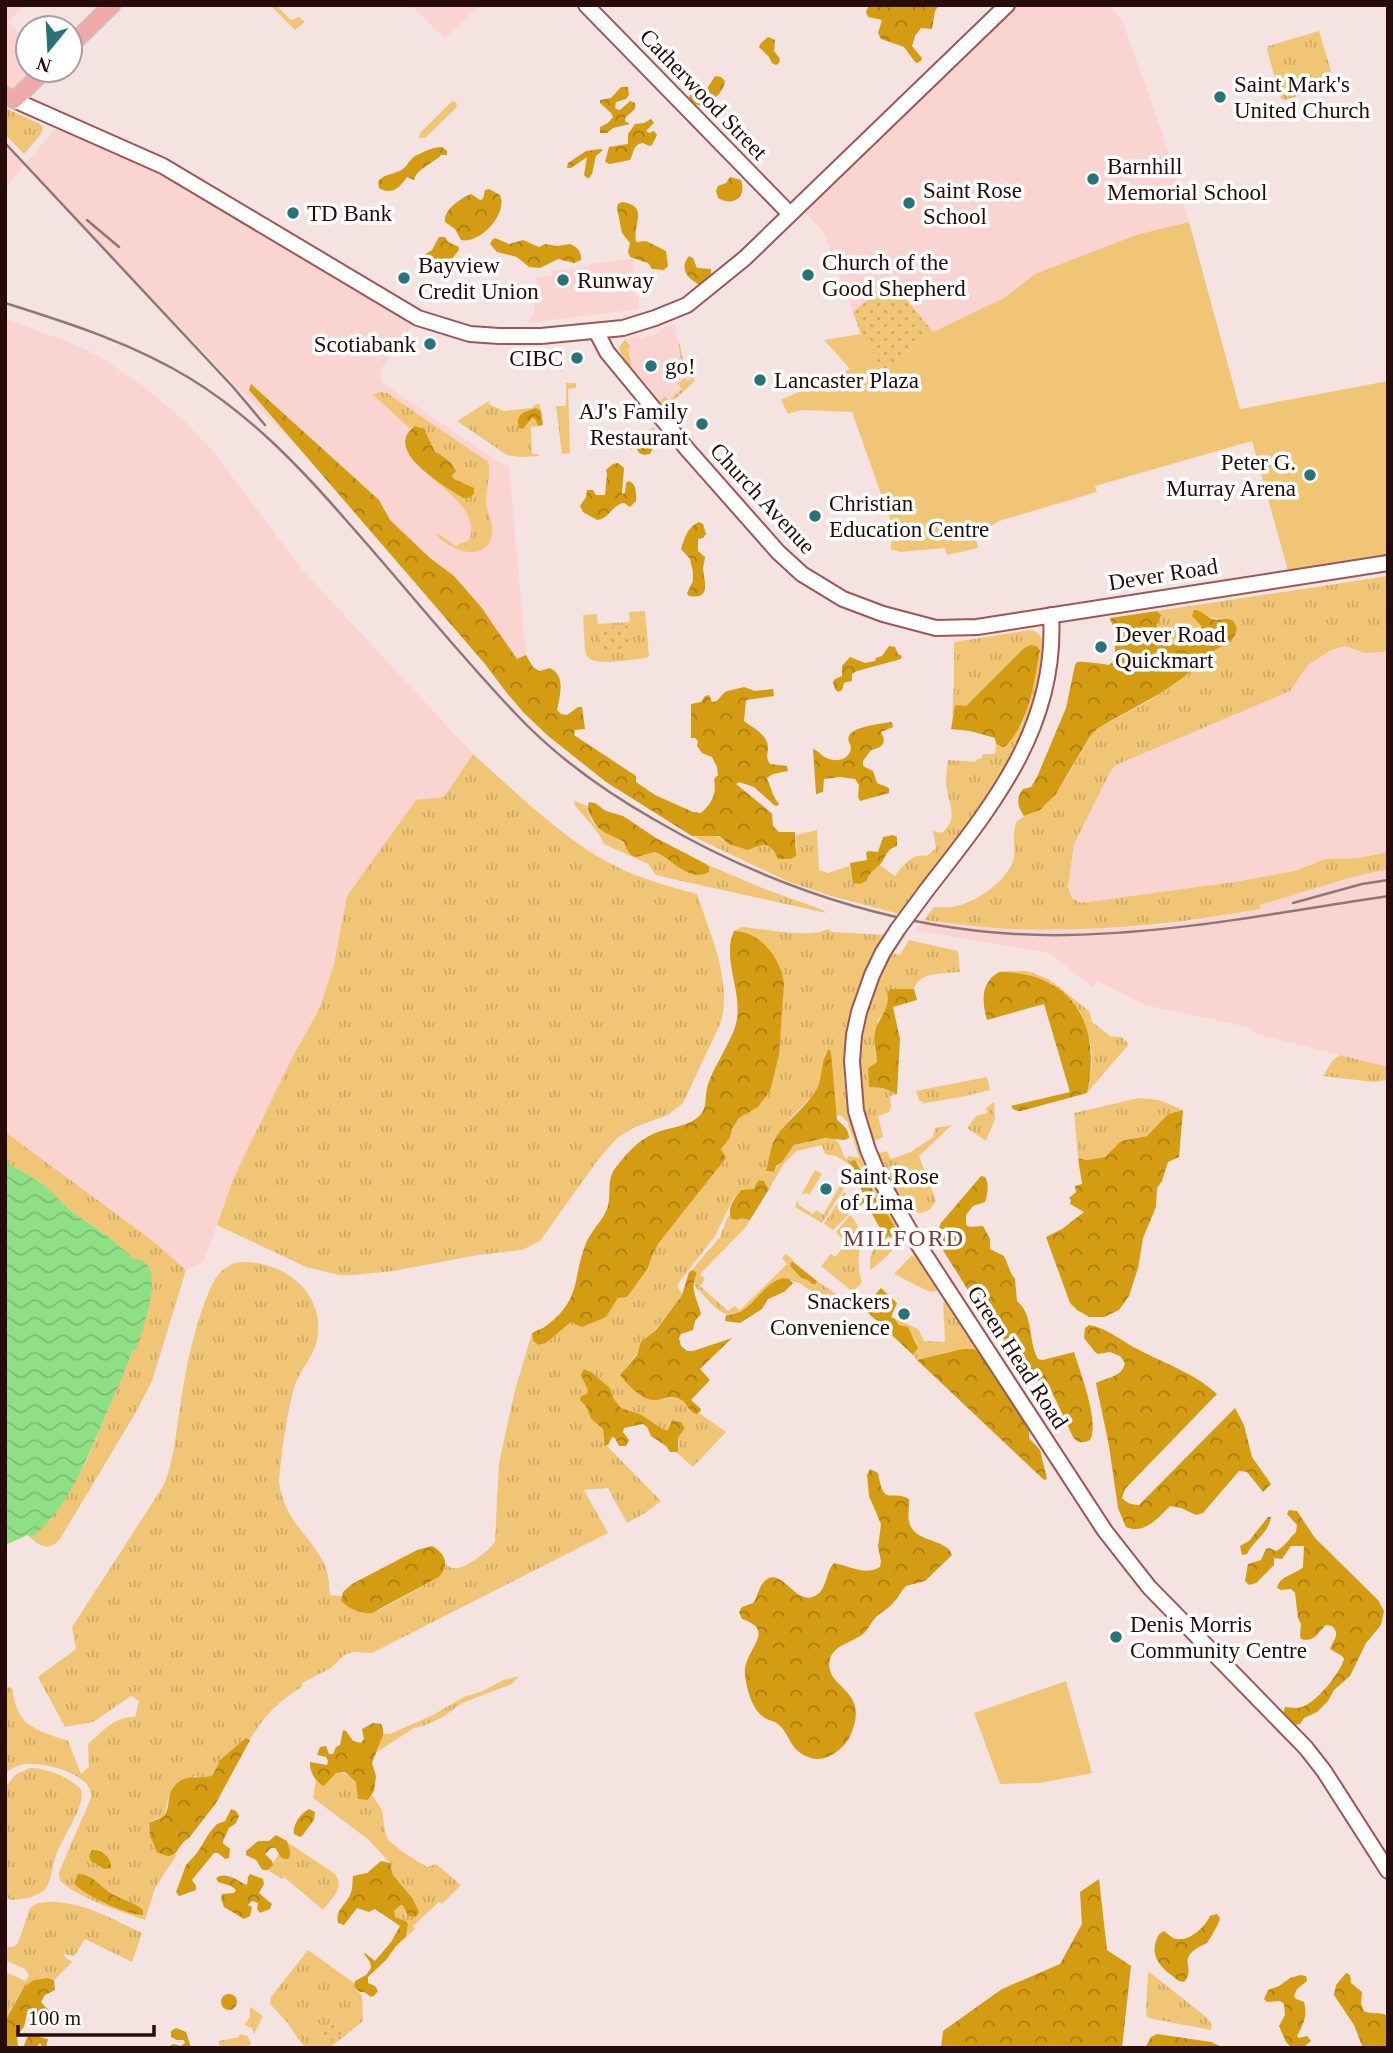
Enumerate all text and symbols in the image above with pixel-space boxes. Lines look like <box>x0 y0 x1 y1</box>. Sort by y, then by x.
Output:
north arrow <box>14 14 84 84</box>
street label: Catherwood Street <box>635 24 773 165</box>
text: N <box>34 53 54 77</box>
place label: Saint Mark's United Church <box>1234 72 1371 123</box>
marker: Saint Mark's United Church <box>1212 89 1228 105</box>
place label: Barnhill Memorial School <box>1107 154 1267 205</box>
marker: Barnhill Memorial School <box>1085 171 1101 187</box>
place label: Saint Rose School <box>923 178 1022 229</box>
marker: Saint Rose School <box>901 195 917 211</box>
place label: TD Bank <box>307 201 392 226</box>
marker: TD Bank <box>285 205 301 221</box>
place label: Church of the Good Shepherd <box>822 250 966 301</box>
place label: Bayview Credit Union <box>418 253 539 304</box>
marker: Church of the Good Shepherd <box>800 267 816 283</box>
place label: Runway <box>577 268 654 293</box>
marker: Bayview Credit Union <box>396 270 412 286</box>
marker: Runway <box>555 272 571 288</box>
place label: Scotiabank <box>314 332 416 357</box>
marker: Scotiabank <box>422 336 438 352</box>
place label: CIBC <box>509 346 563 371</box>
marker: CIBC <box>569 350 585 366</box>
place label: go! <box>665 354 696 379</box>
marker: go! <box>643 358 659 374</box>
place label: Lancaster Plaza <box>774 368 919 393</box>
marker: Lancaster Plaza <box>752 372 768 388</box>
place label: AJ's Family Restaurant <box>578 399 689 450</box>
marker: AJ's Family Restaurant <box>694 416 710 432</box>
street label: Church Avenue <box>705 438 820 559</box>
place label: Peter G. Murray Arena <box>1166 450 1296 501</box>
marker: Peter G. Murray Arena <box>1302 467 1318 483</box>
place label: Christian Education Centre <box>829 491 989 542</box>
marker: Christian Education Centre <box>807 508 823 524</box>
street label: Dever Road <box>1107 553 1220 595</box>
place label: Dever Road Quickmart <box>1115 622 1226 673</box>
marker: Dever Road Quickmart <box>1093 639 1109 655</box>
place label: Saint Rose of Lima <box>840 1164 939 1215</box>
marker: Saint Rose of Lima <box>818 1181 834 1197</box>
district label: MILFORD <box>843 1225 965 1251</box>
street label: Green Head Road <box>962 1281 1073 1434</box>
place label: Snackers Convenience <box>770 1289 890 1340</box>
marker: Snackers Convenience <box>896 1306 912 1322</box>
place label: Denis Morris Community Centre <box>1130 1612 1307 1663</box>
marker: Denis Morris Community Centre <box>1108 1629 1124 1645</box>
scale bar <box>18 1994 154 2038</box>
text: 100 m <box>28 2006 81 2030</box>

